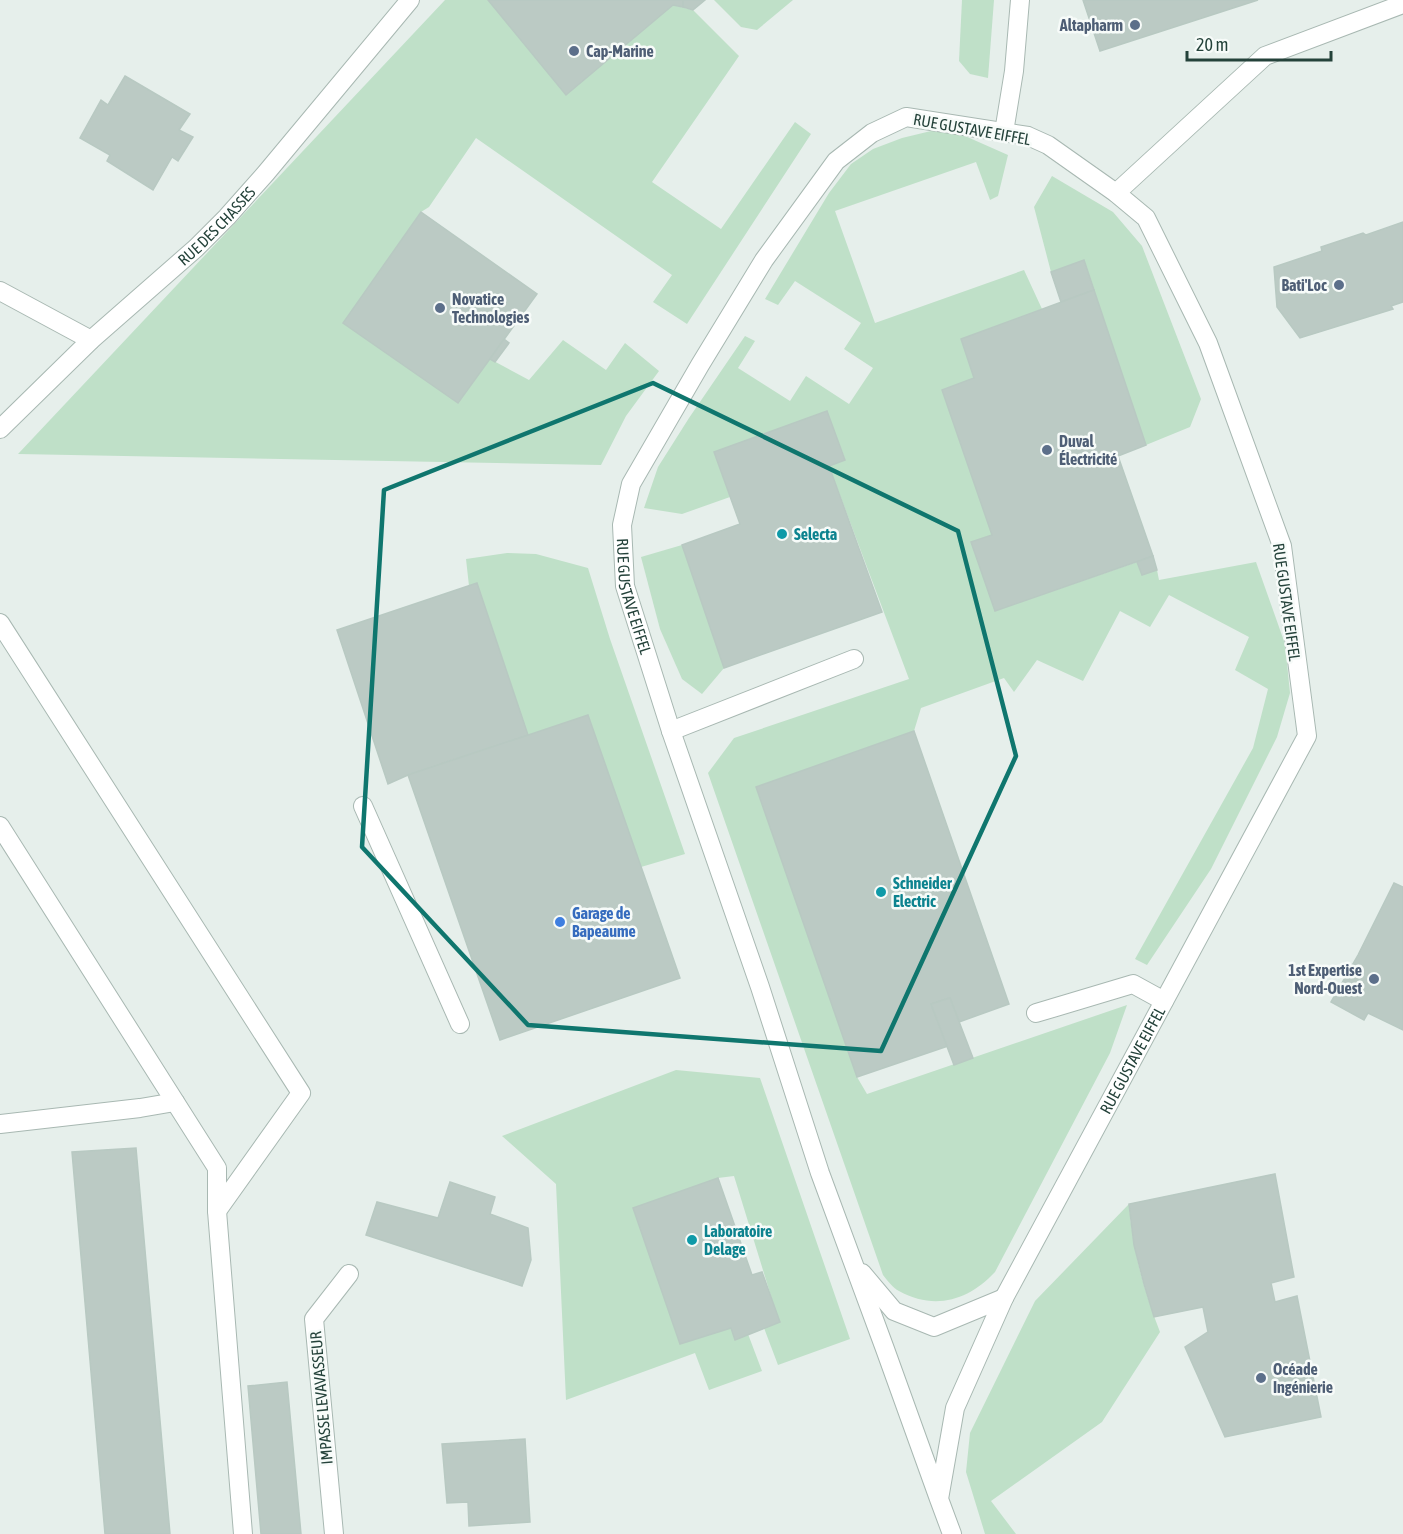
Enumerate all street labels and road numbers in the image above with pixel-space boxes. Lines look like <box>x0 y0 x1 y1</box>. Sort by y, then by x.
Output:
street label: RUE GUSTAVE EIFFEL <box>912 110 1033 148</box>
street label: RUE DES CHASSES <box>174 183 259 269</box>
street label: RUE GUSTAVE EIFFEL <box>614 538 655 657</box>
street label: RUE GUSTAVE EIFFEL <box>1270 542 1304 663</box>
street label: RUE GUSTAVE EIFFEL <box>1096 1003 1169 1117</box>
street label: IMPASSE LEVAVASSEUR <box>306 1331 336 1465</box>

